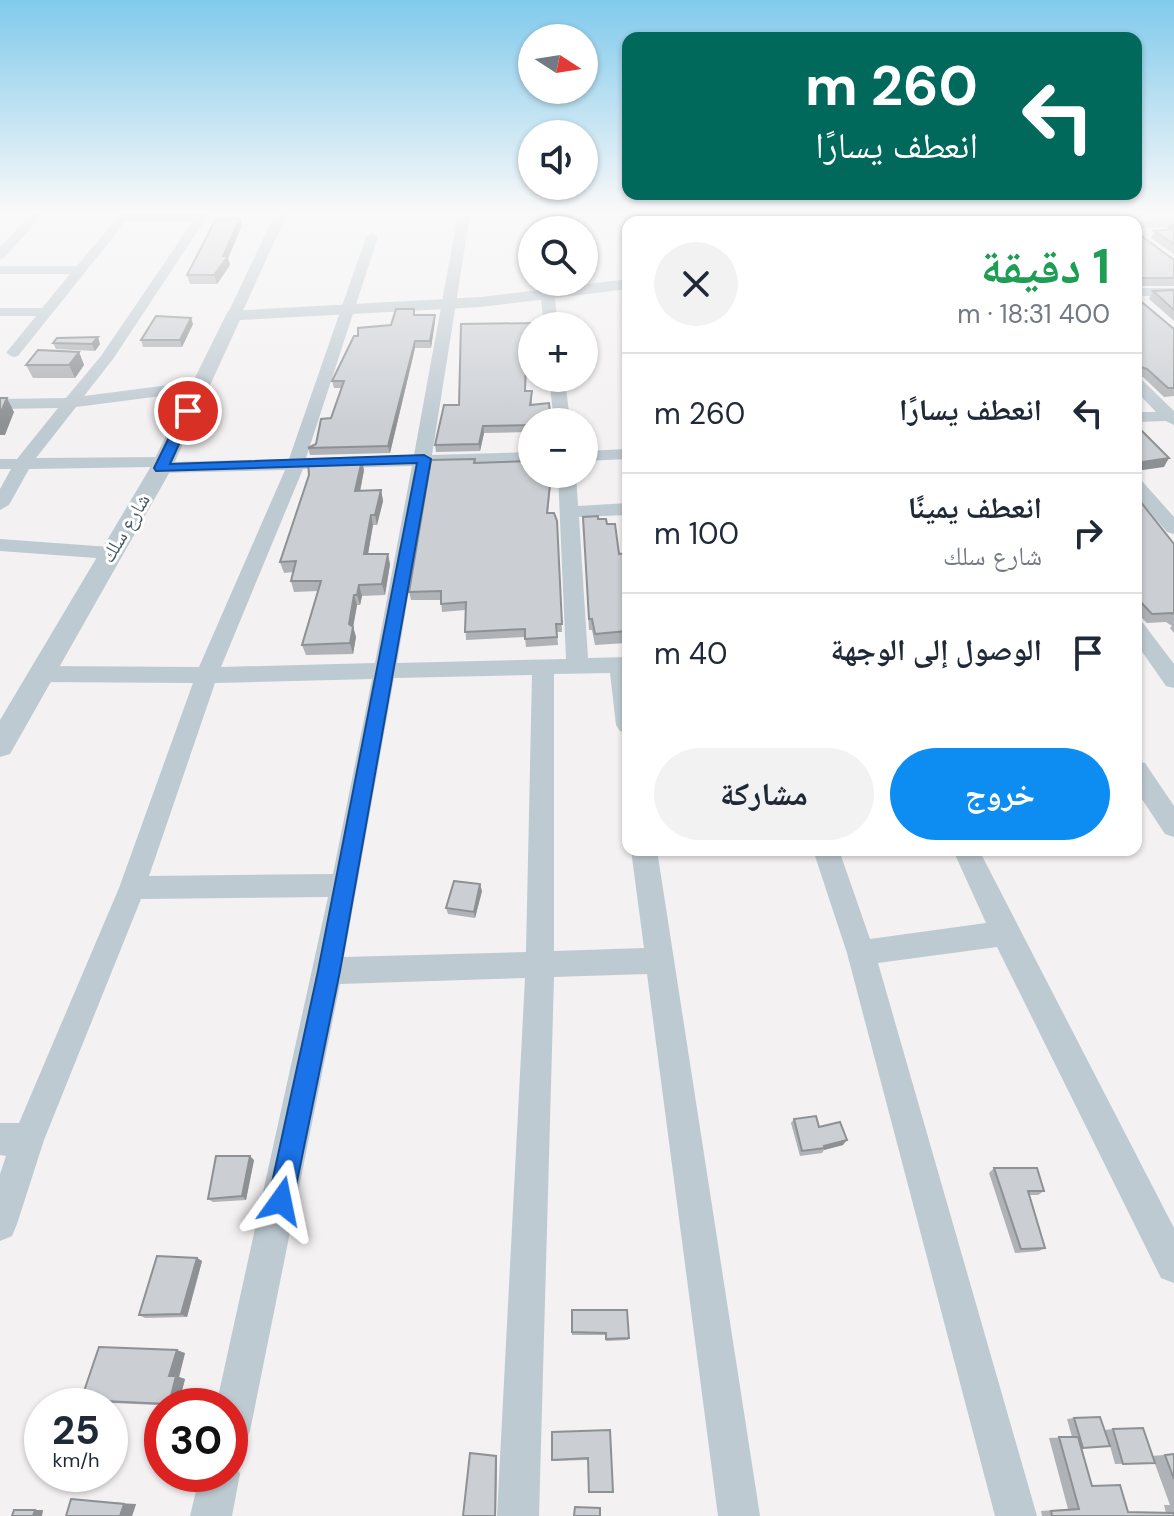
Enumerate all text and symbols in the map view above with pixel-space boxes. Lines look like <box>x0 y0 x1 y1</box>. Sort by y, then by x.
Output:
north arrow <box>518 24 598 104</box>
map controls <box>518 24 598 488</box>
text: 260 m <box>805 49 978 122</box>
icon: left <box>1006 64 1110 168</box>
button: sound <box>518 120 598 200</box>
text: انعطف يسارًا <box>815 122 978 169</box>
button: search <box>518 216 598 296</box>
text: 1 دقيقة <box>980 235 1110 298</box>
button: close <box>654 242 738 326</box>
text: 400 m · 18:31 <box>957 297 1110 331</box>
button: + <box>518 312 598 392</box>
pin <box>154 377 222 445</box>
icon: arrive <box>166 389 210 433</box>
text: انعطف يسارًا <box>899 390 1042 429</box>
icon: left <box>1066 391 1110 435</box>
text: 260 m <box>654 394 745 433</box>
button: − <box>518 408 598 488</box>
text: انعطف يمينًا <box>908 488 1042 527</box>
street label: شارع سلك <box>94 489 156 567</box>
icon: right <box>1066 511 1110 555</box>
text: 100 m <box>654 514 739 553</box>
text: شارع سلك <box>943 539 1042 573</box>
text: الوصول إلى الوجهة <box>831 630 1042 669</box>
icon: arrive <box>1066 631 1110 675</box>
text: 40 m <box>654 634 727 673</box>
button: مشاركة <box>654 748 874 840</box>
button: خروج <box>890 748 1110 840</box>
position arrow <box>239 1159 323 1243</box>
speed limit sign: 30 <box>144 1388 248 1492</box>
text: 25 <box>52 1404 100 1456</box>
text: km/h <box>52 1447 100 1473</box>

